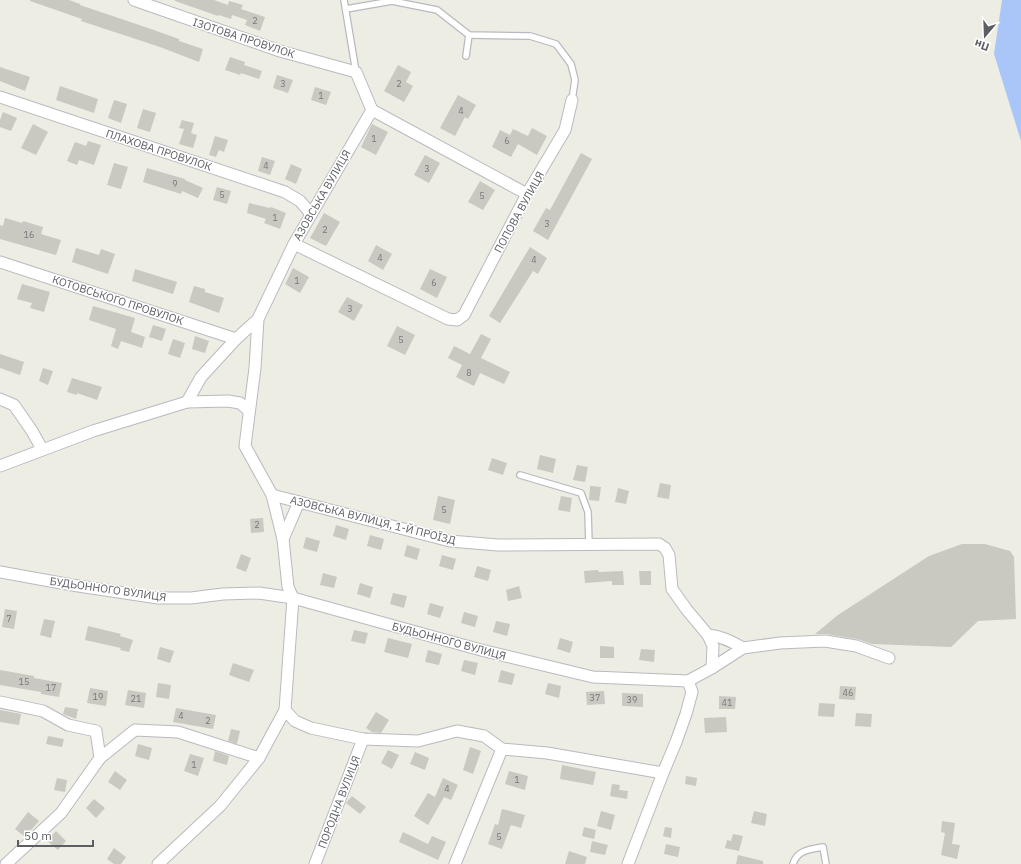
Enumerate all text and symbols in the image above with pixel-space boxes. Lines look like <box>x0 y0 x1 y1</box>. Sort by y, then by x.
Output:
street label: ІЗОТОВА ПРОВУЛОК <box>191 15 297 61</box>
house number: 2 <box>252 15 258 26</box>
north arrow <box>965 16 1005 56</box>
text: Пн <box>973 36 991 54</box>
house number: 3 <box>280 78 286 89</box>
house number: 2 <box>396 78 402 89</box>
house number: 1 <box>318 90 324 101</box>
house number: 4 <box>458 105 464 116</box>
street label: ПЛАХОВА ПРОВУЛОК <box>104 126 214 174</box>
house number: 1 <box>371 133 377 144</box>
house number: 6 <box>504 135 510 146</box>
street label: АЗОВСЬКА ВУЛИЦЯ <box>290 147 354 243</box>
house number: 4 <box>263 160 269 171</box>
house number: 3 <box>424 163 430 174</box>
street label: ПОПОВА ВУЛИЦЯ <box>491 169 547 255</box>
house number: 9 <box>172 178 178 189</box>
house number: 5 <box>219 189 225 200</box>
house number: 5 <box>479 190 485 201</box>
house number: 1 <box>272 212 278 223</box>
house number: 3 <box>544 218 550 229</box>
house number: 2 <box>322 224 328 235</box>
house number: 16 <box>24 229 34 240</box>
house number: 4 <box>377 252 383 263</box>
house number: 4 <box>531 254 537 265</box>
street label: КОТОВСЬКОГО ПРОВУЛОК <box>51 272 185 328</box>
house number: 1 <box>294 275 300 286</box>
house number: 6 <box>431 277 437 288</box>
house number: 3 <box>347 303 353 314</box>
house number: 5 <box>398 334 404 345</box>
house number: 8 <box>466 367 472 378</box>
street label: АЗОВСЬКА ВУЛИЦЯ, 1-Й ПРОЇЗД <box>289 493 457 547</box>
house number: 5 <box>441 504 447 515</box>
house number: 2 <box>254 519 260 530</box>
street label: БУДЬОННОГО ВУЛИЦЯ <box>49 574 167 604</box>
house number: 7 <box>6 613 12 624</box>
street label: БУДЬОННОГО ВУЛИЦЯ <box>390 619 508 663</box>
house number: 15 <box>19 676 29 687</box>
house number: 17 <box>46 682 56 693</box>
house number: 46 <box>843 687 853 698</box>
house number: 19 <box>93 691 103 702</box>
house number: 37 <box>590 692 600 703</box>
house number: 21 <box>131 693 141 704</box>
house number: 39 <box>627 694 637 705</box>
house number: 41 <box>722 697 732 708</box>
house number: 4 <box>178 710 184 721</box>
house number: 2 <box>205 715 211 726</box>
street label: ПОРОДНА ВУЛИЦЯ <box>315 754 363 850</box>
house number: 1 <box>191 759 197 770</box>
house number: 1 <box>514 774 520 785</box>
house number: 4 <box>444 783 450 794</box>
scale bar <box>18 822 93 848</box>
text: 50 m <box>24 828 52 843</box>
house number: 5 <box>496 831 502 842</box>

